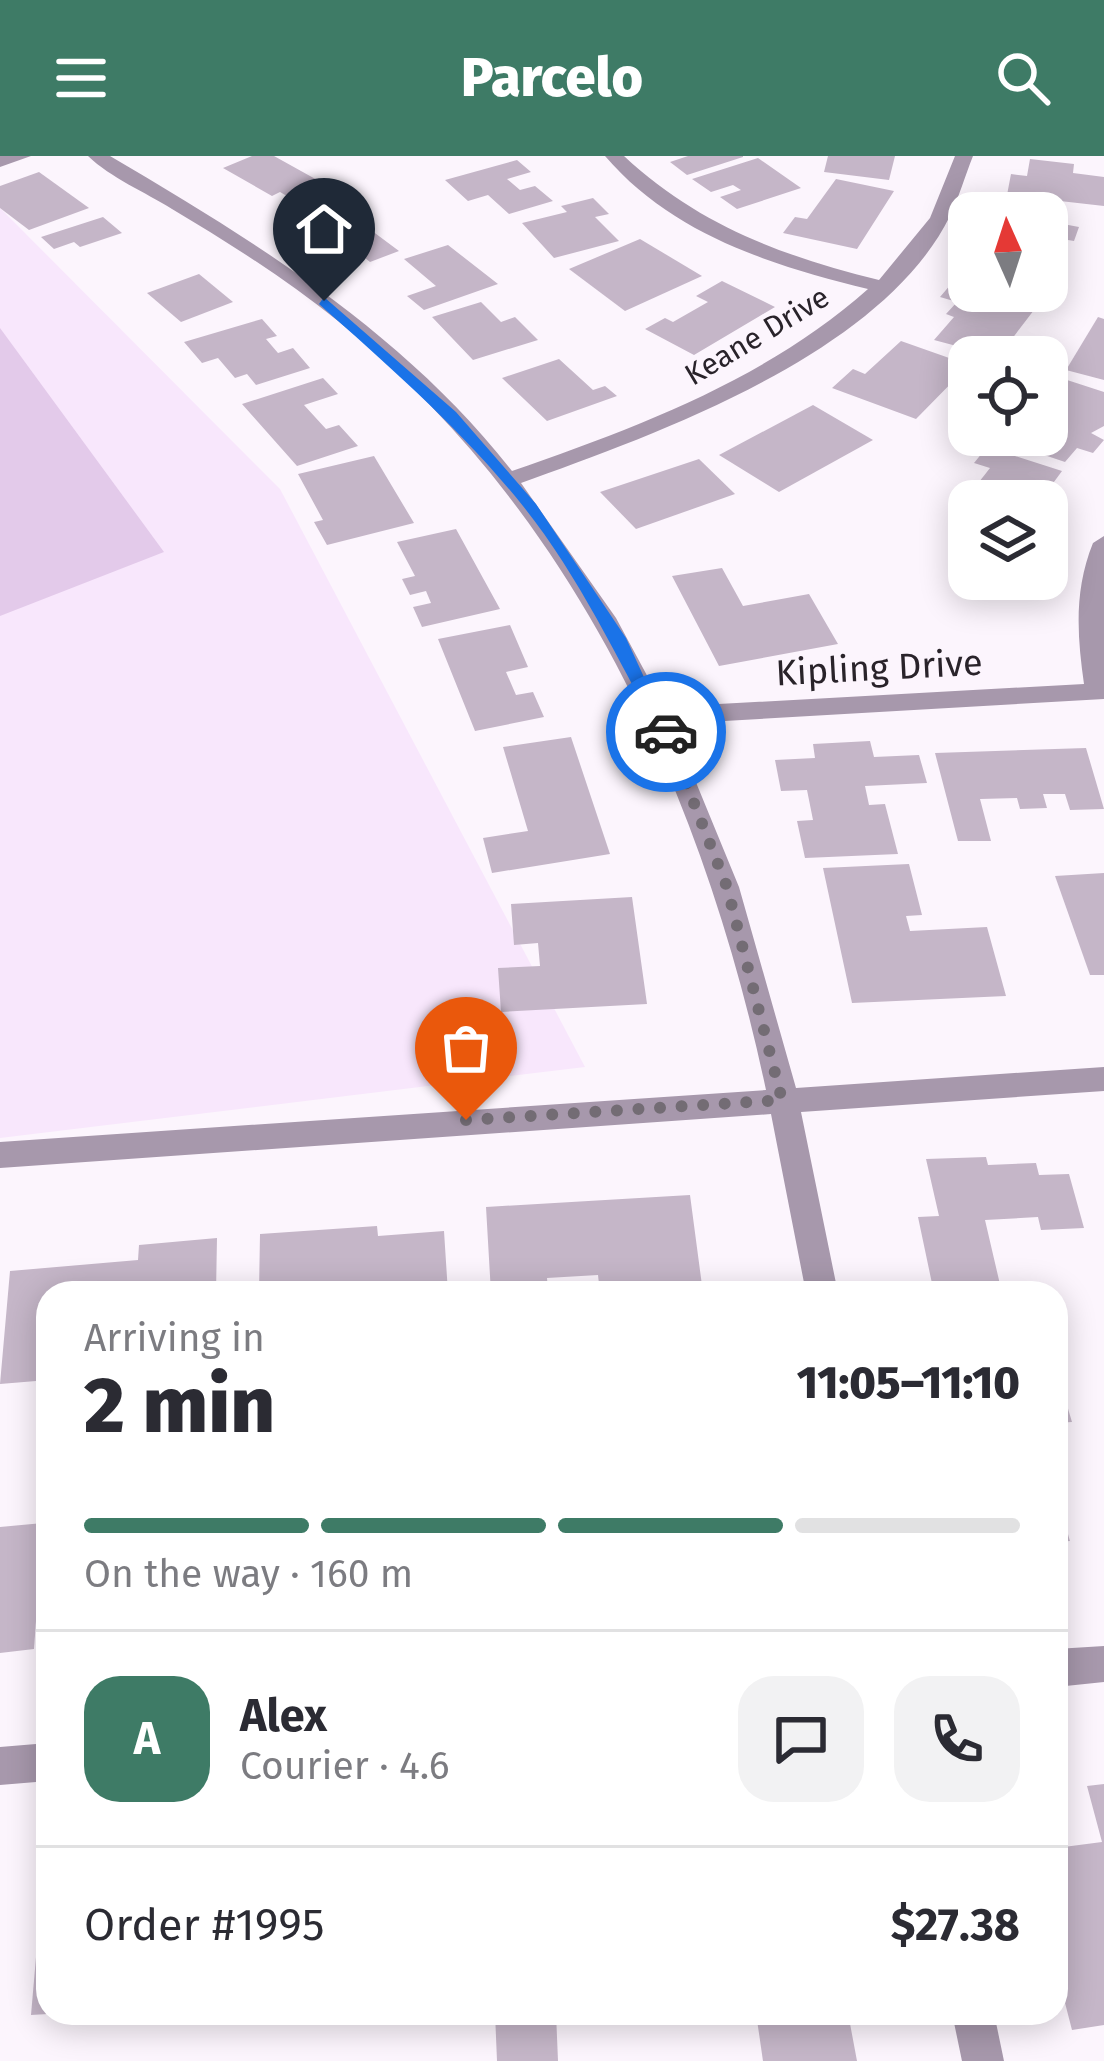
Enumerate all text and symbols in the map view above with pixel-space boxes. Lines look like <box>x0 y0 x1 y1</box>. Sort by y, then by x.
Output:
icon: menu <box>48 45 114 111</box>
icon: search <box>990 45 1056 111</box>
text: Parcelo <box>461 46 643 110</box>
pin <box>273 178 375 301</box>
north arrow <box>948 192 1068 312</box>
map controls <box>948 192 1068 600</box>
icon: home <box>291 196 357 262</box>
street label: Keane Drive <box>678 279 836 393</box>
button: locate <box>948 336 1068 456</box>
button: layers <box>948 480 1068 600</box>
street label: Kipling Drive <box>774 641 984 695</box>
courier <box>606 672 726 792</box>
icon: car <box>633 699 699 765</box>
pin <box>415 997 517 1120</box>
icon: bag <box>433 1015 499 1081</box>
text: Arriving in <box>84 1315 265 1361</box>
text: 11:05–11:10 <box>797 1356 1020 1410</box>
text: 2 min <box>84 1359 275 1453</box>
text: On the way · 160 m <box>84 1551 413 1597</box>
button: chat <box>738 1676 864 1802</box>
button: phone <box>894 1676 1020 1802</box>
text: Alex <box>240 1689 327 1743</box>
text: A <box>134 1712 160 1766</box>
text: Courier · 4.6 <box>240 1743 449 1789</box>
text: Order #1995 <box>84 1898 324 1952</box>
text: $27.38 <box>891 1898 1020 1952</box>

